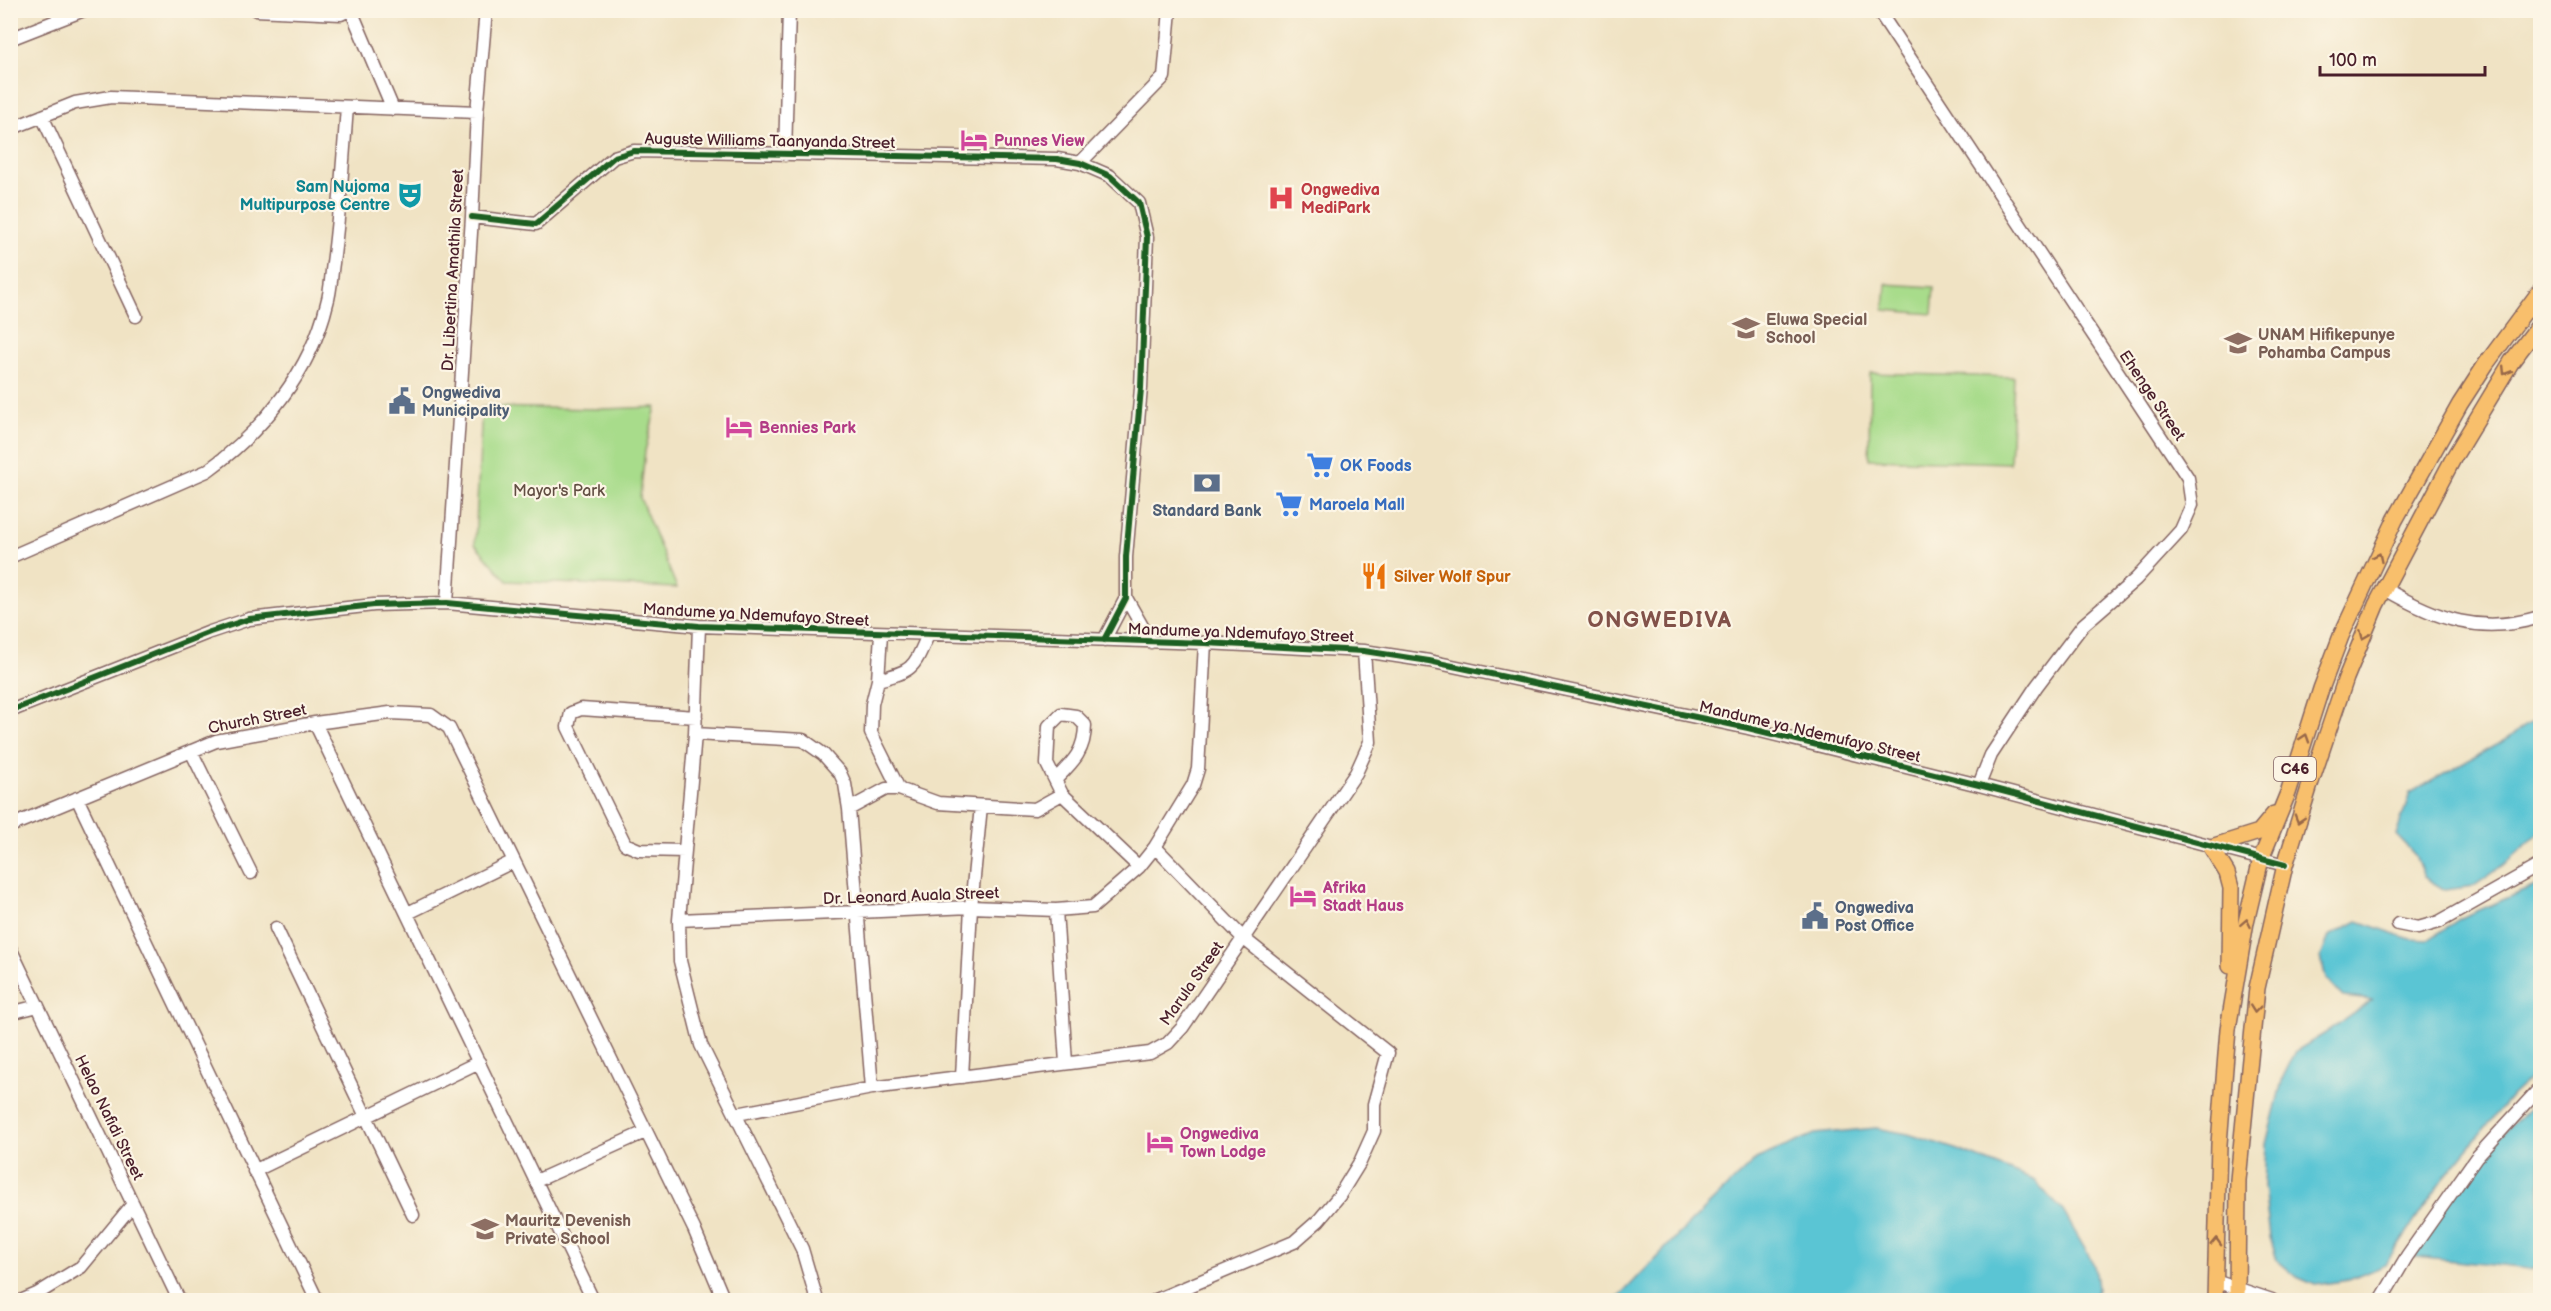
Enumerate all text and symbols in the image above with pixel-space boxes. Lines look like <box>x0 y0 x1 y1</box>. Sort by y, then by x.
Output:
scale bar <box>2320 39 2485 77</box>
text: 100 m <box>2329 50 2377 71</box>
hotel icon: Punnes View <box>959 125 989 155</box>
street label: Auguste Williams Taanyanda Street <box>644 130 896 153</box>
place label: Punnes View <box>994 132 1085 151</box>
street label: Dr. Libertina Amathila Street <box>439 168 468 372</box>
place label: Sam Nujoma Multipurpose Centre <box>240 178 390 215</box>
theatre icon: Sam Nujoma Multipurpose Centre <box>395 180 425 210</box>
place label: Ongwediva MediPark <box>1301 181 1380 218</box>
hospital icon: Ongwediva MediPark <box>1266 183 1296 213</box>
place label: Eluwa Special School <box>1766 311 1867 348</box>
school or university icon: Eluwa Special School <box>1731 313 1761 343</box>
place label: UNAM Hifikepunye Pohamba Campus <box>2258 326 2395 363</box>
school or university icon: UNAM Hifikepunye Pohamba Campus <box>2223 328 2253 358</box>
street label: Ehenge Street <box>2115 347 2189 445</box>
one-way arrow <box>2501 365 2513 375</box>
place label: Ongwediva Municipality <box>422 384 510 421</box>
public building icon: Ongwediva Municipality <box>387 386 417 416</box>
hotel icon: Bennies Park <box>724 412 754 442</box>
place label: Bennies Park <box>759 419 857 438</box>
supermarket icon: OK Foods <box>1305 450 1335 480</box>
place label: OK Foods <box>1340 457 1412 476</box>
bank icon: Standard Bank <box>1192 468 1222 498</box>
park label: Mayor's Park <box>513 482 605 501</box>
supermarket icon: Maroela Mall <box>1274 489 1304 519</box>
place label: Maroela Mall <box>1309 496 1405 515</box>
place label: Standard Bank <box>1153 502 1262 521</box>
one-way arrow <box>2371 553 2383 564</box>
restaurant icon: Silver Wolf Spur <box>1359 561 1389 591</box>
place label: Silver Wolf Spur <box>1394 568 1511 587</box>
street label: Mandume ya Ndemufayo Street <box>642 600 870 631</box>
district label: ONGWEDIVA <box>1587 607 1733 634</box>
street label: Mandume ya Ndemufayo Street <box>1127 620 1355 647</box>
one-way arrow <box>2359 629 2371 640</box>
street label: Mandume ya Ndemufayo Street <box>1697 698 1922 767</box>
street label: Church Street <box>206 701 308 738</box>
one-way arrow <box>2298 733 2310 744</box>
road number: C46 <box>2274 757 2316 781</box>
one-way arrow <box>2294 813 2306 824</box>
place label: Afrika Stadt Haus <box>1322 879 1404 916</box>
hotel icon: Afrika Stadt Haus <box>1288 881 1318 911</box>
street label: Dr. Leonard Auala Street <box>823 884 1000 909</box>
place label: Ongwediva Post Office <box>1835 899 1914 936</box>
public building icon: Ongwediva Post Office <box>1800 901 1830 931</box>
one-way arrow <box>2239 918 2252 928</box>
street label: Marula Street <box>1156 938 1228 1029</box>
one-way arrow <box>2249 1004 2262 1013</box>
street label: Helao Nafidi Street <box>70 1052 147 1183</box>
place label: Ongwediva Town Lodge <box>1180 1125 1266 1162</box>
hotel icon: Ongwediva Town Lodge <box>1145 1127 1175 1157</box>
place label: Mauritz Devenish Private School <box>505 1212 631 1249</box>
school or university icon: Mauritz Devenish Private School <box>470 1214 500 1244</box>
one-way arrow <box>2210 1238 2222 1247</box>

